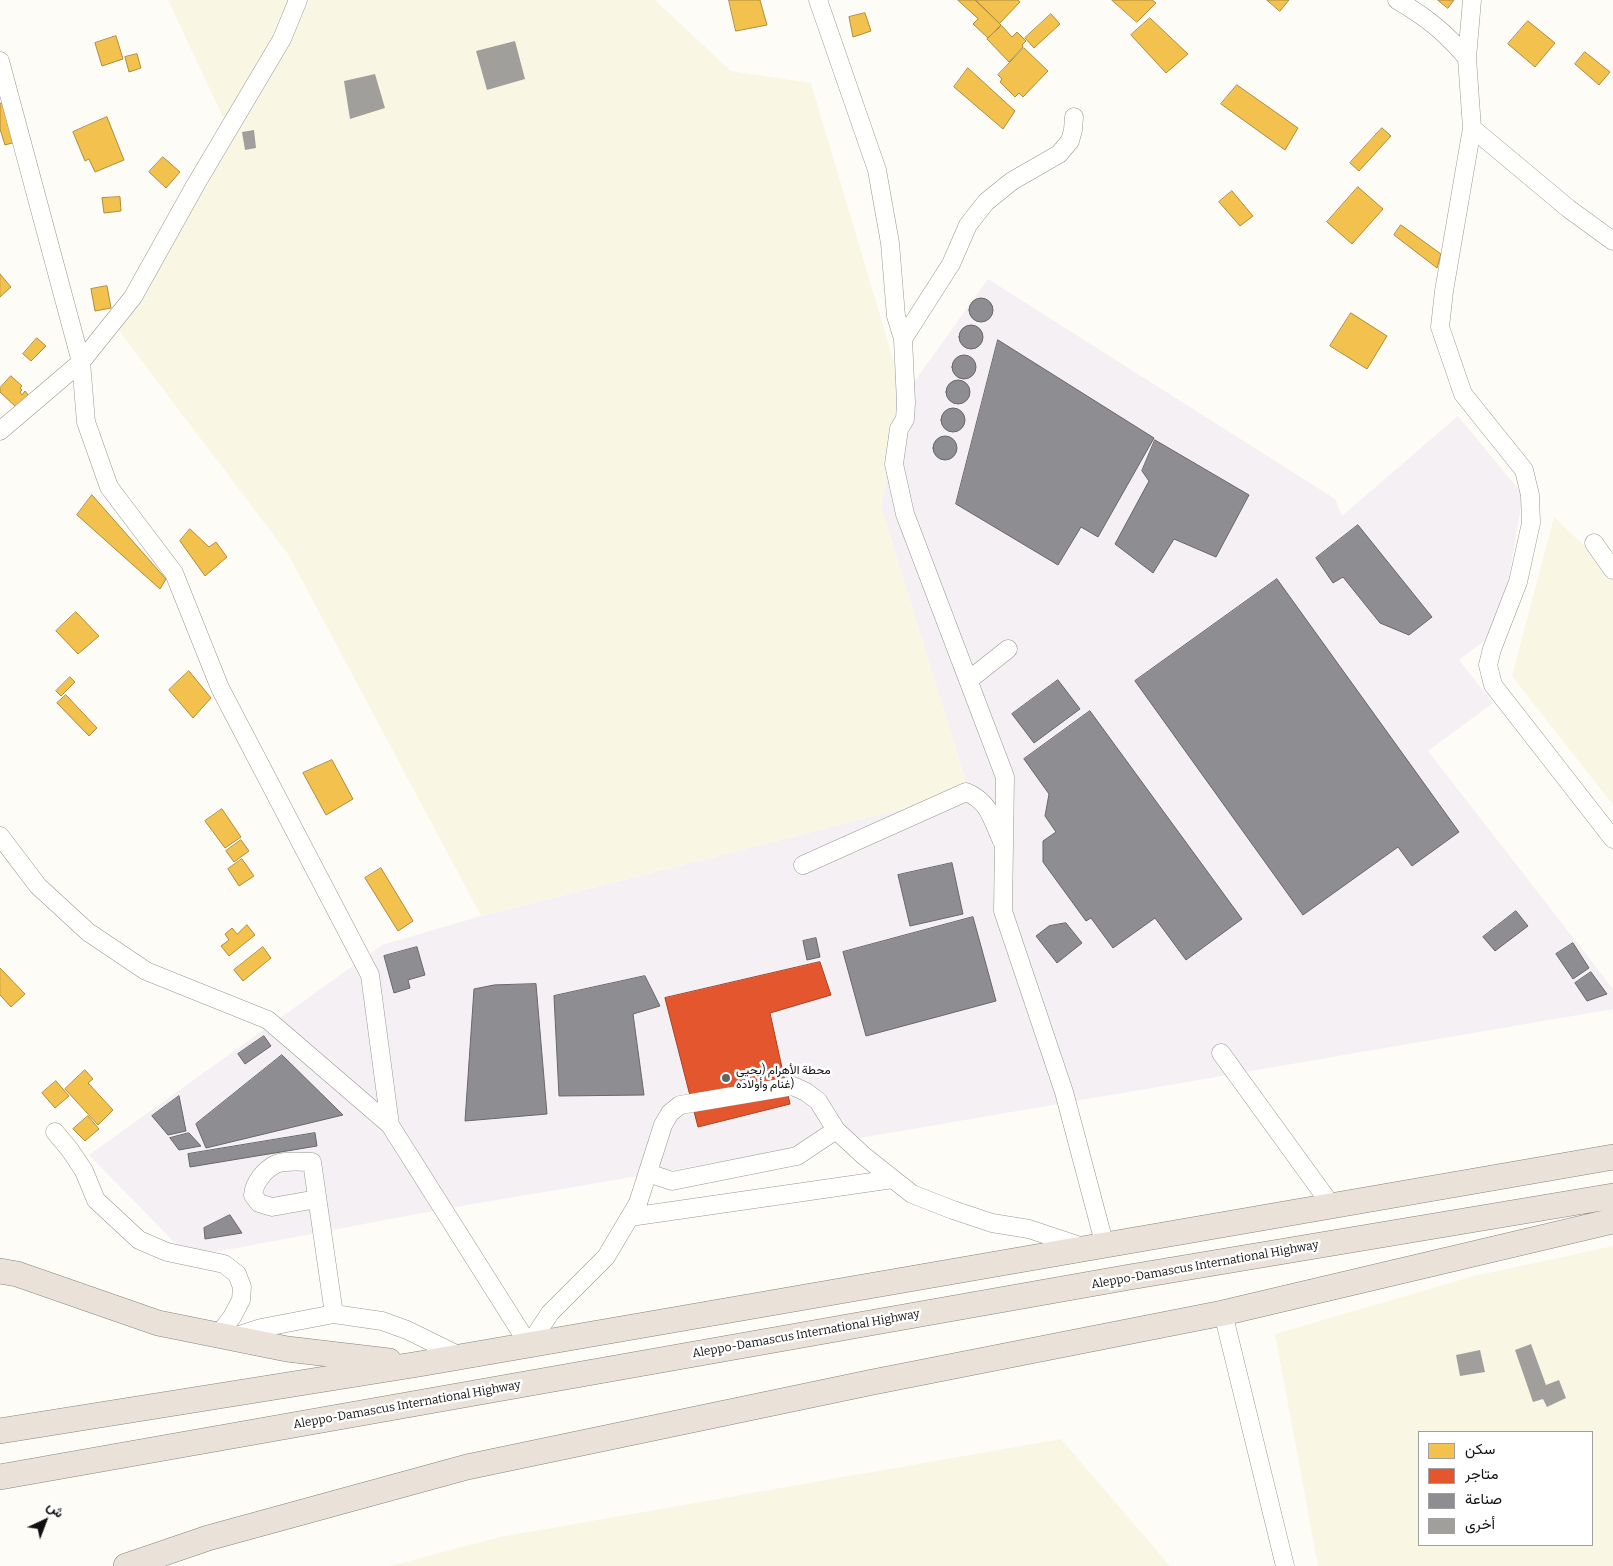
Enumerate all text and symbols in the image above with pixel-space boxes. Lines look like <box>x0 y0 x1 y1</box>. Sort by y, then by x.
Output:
place label: محطة الأهرام (يحيى غنام وأولاده) <box>736 1064 831 1092</box>
marker: محطة الأهرام (يحيى غنام وأولاده) <box>720 1072 732 1084</box>
street label: Aleppo-Damascus International Highway <box>1090 1238 1320 1292</box>
street label: Aleppo-Damascus International Highway <box>691 1307 921 1361</box>
street label: Aleppo-Damascus International Highway <box>292 1378 522 1432</box>
legend <box>1418 1431 1593 1546</box>
text: سكن <box>1465 1440 1495 1458</box>
text: متاجر <box>1465 1465 1499 1483</box>
text: صناعة <box>1465 1490 1502 1508</box>
north arrow <box>20 1496 70 1546</box>
text: ش <box>44 1498 68 1522</box>
text: أخرى <box>1465 1515 1495 1533</box>

